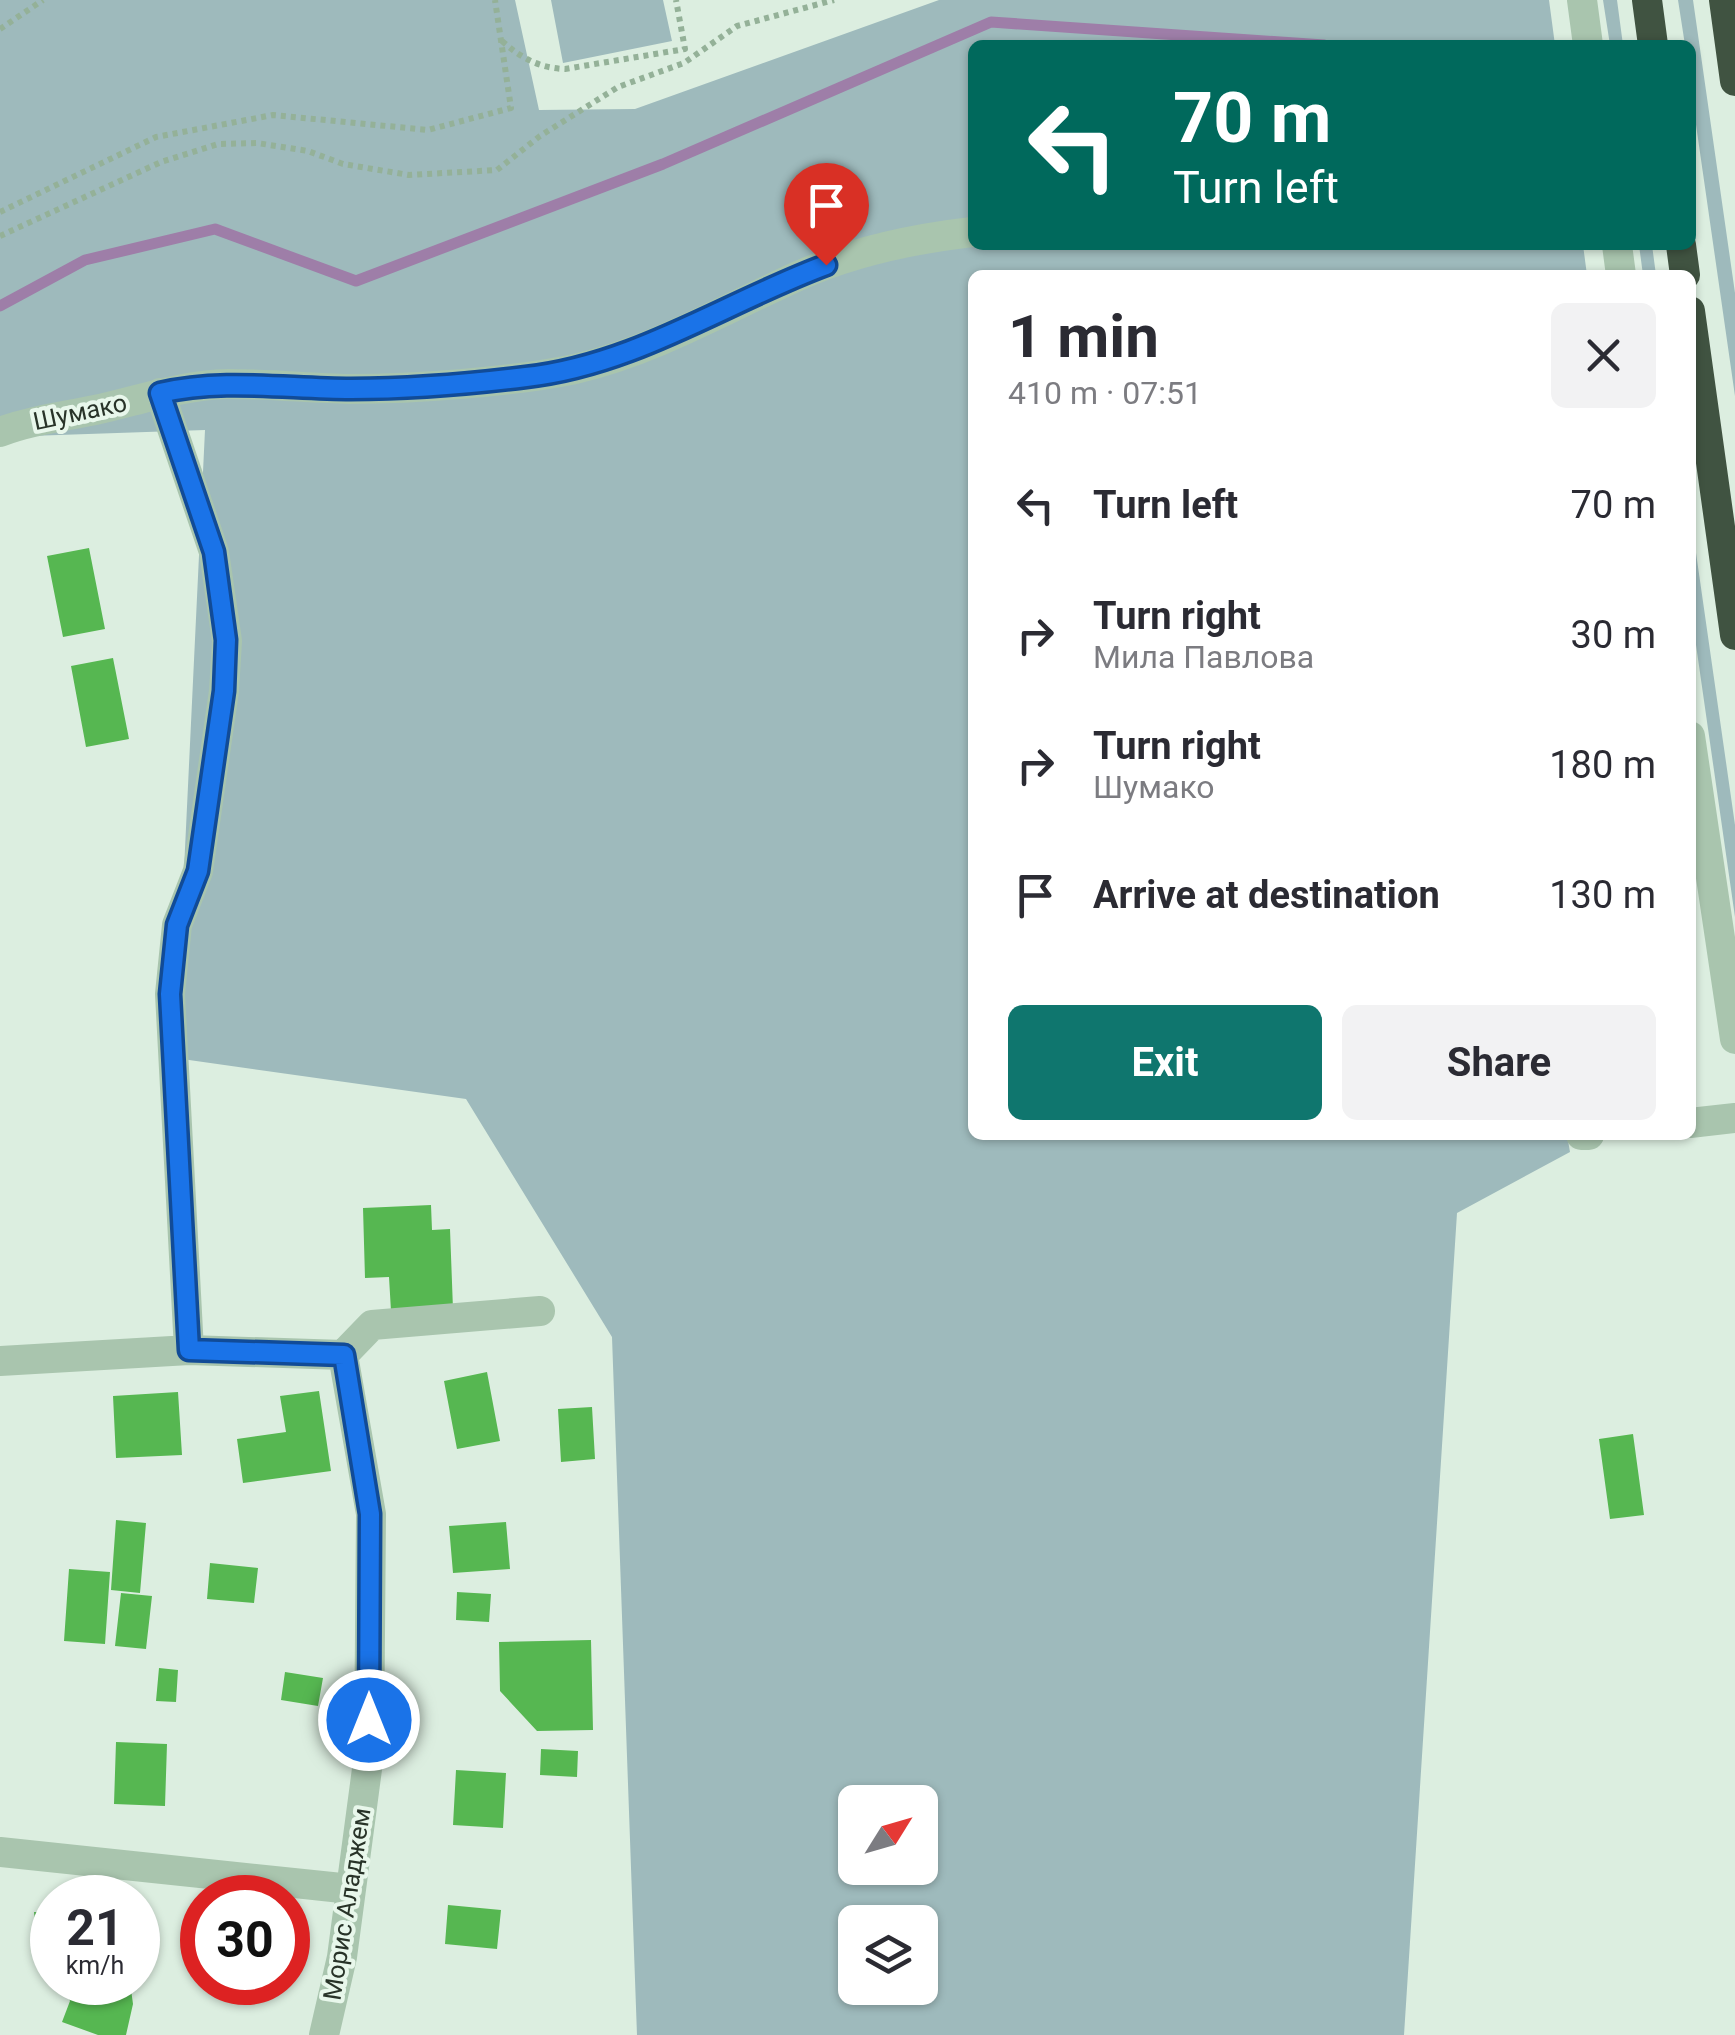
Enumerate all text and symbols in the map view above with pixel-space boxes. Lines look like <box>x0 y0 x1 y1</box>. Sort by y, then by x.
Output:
text: 70 m <box>1173 77 1331 159</box>
icon: left <box>1008 80 1138 210</box>
text: Turn left <box>1173 161 1339 214</box>
pin <box>784 163 869 266</box>
icon: arrive <box>799 178 854 233</box>
text: 1 min <box>1008 301 1159 372</box>
button: close <box>1551 303 1656 408</box>
text: 410 m · 07:51 <box>1008 374 1202 412</box>
street label: Шумако <box>31 388 129 436</box>
icon: left <box>1008 478 1063 533</box>
text: Turn left <box>1093 483 1238 527</box>
text: 70 m <box>1571 483 1656 527</box>
text: Turn right <box>1093 594 1261 638</box>
icon: right <box>1008 608 1063 663</box>
text: 30 m <box>1571 613 1656 657</box>
text: Мила Павлова <box>1093 638 1314 676</box>
text: Turn right <box>1093 724 1261 768</box>
icon: right <box>1008 738 1063 793</box>
text: 180 m <box>1549 743 1656 787</box>
text: Шумако <box>1093 768 1215 806</box>
icon: arrive <box>1008 868 1063 923</box>
text: Arrive at destination <box>1093 873 1440 917</box>
text: 130 m <box>1549 873 1656 917</box>
button: Exit <box>1008 1005 1322 1120</box>
button: Share <box>1342 1005 1656 1120</box>
position arrow <box>317 1668 421 1772</box>
north arrow <box>838 1785 938 1885</box>
map controls <box>838 1785 938 2005</box>
street label: Морис Аладжем <box>317 1806 377 2002</box>
speed limit sign: 30 <box>180 1875 310 2005</box>
text: 21 <box>66 1899 124 1957</box>
button: layers <box>838 1905 938 2005</box>
text: km/h <box>66 1951 124 1980</box>

